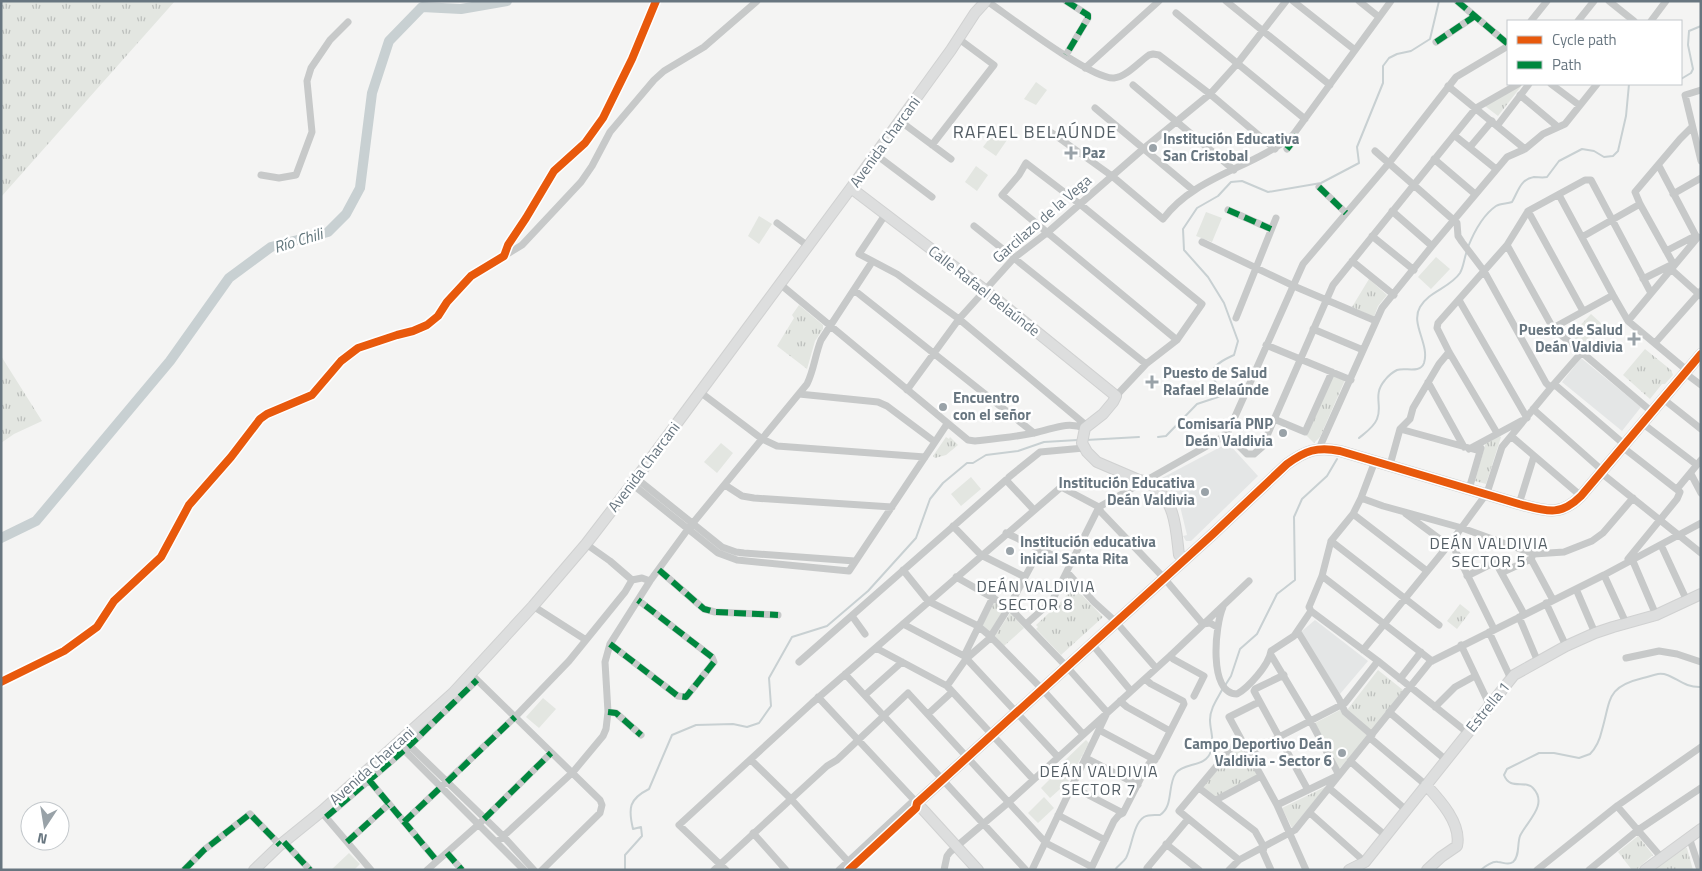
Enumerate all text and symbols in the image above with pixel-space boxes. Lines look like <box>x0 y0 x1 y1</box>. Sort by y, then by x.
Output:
legend <box>1507 20 1682 85</box>
text: Cycle path <box>1552 28 1617 51</box>
text: Path <box>1552 53 1582 76</box>
street label: Avenida Charcani <box>844 91 926 192</box>
district label: RAFAEL BELAÚNDE <box>953 118 1117 145</box>
place label: Institución Educativa San Cristobal <box>1163 127 1300 167</box>
place label: Paz <box>1082 141 1105 164</box>
marker: Institución Educativa San Cristobal <box>1147 142 1159 154</box>
marker: Paz <box>1064 146 1078 160</box>
street label: Garcilazo de la Vega <box>987 169 1097 268</box>
water label: Río Chili <box>271 221 327 259</box>
street label: Calle Rafael Belaúnde <box>923 240 1045 342</box>
place label: Puesto de Salud Deán Valdivia <box>1519 318 1623 358</box>
marker: Puesto de Salud Deán Valdivia <box>1627 332 1641 346</box>
place label: Puesto de Salud Rafael Belaúnde <box>1163 361 1269 401</box>
marker: Puesto de Salud Rafael Belaúnde <box>1145 375 1159 389</box>
place label: Encuentro con el señor <box>953 386 1031 426</box>
marker: Encuentro con el señor <box>937 401 949 413</box>
place label: Comisaría PNP Deán Valdivia <box>1177 412 1273 452</box>
street label: Avenida Charcani <box>602 417 685 517</box>
marker: Comisaría PNP Deán Valdivia <box>1277 427 1289 439</box>
place label: Institución Educativa Deán Valdivia <box>1059 471 1195 511</box>
marker: Institución Educativa Deán Valdivia <box>1199 486 1211 498</box>
place label: Institución educativa inicial Santa Rita <box>1020 530 1156 570</box>
district label: DEÁN VALDIVIA SECTOR 5 <box>1429 531 1549 573</box>
marker: Institución educativa inicial Santa Rita <box>1004 545 1016 557</box>
district label: DEÁN VALDIVIA SECTOR 8 <box>976 574 1096 616</box>
street label: Estrella 1 <box>1460 676 1515 737</box>
street label: Avenida Charcani <box>324 721 419 810</box>
place label: Campo Deportivo Deán Valdivia - Sector 6 <box>1184 732 1332 772</box>
marker: Campo Deportivo Deán Valdivia - Sector 6 <box>1336 747 1348 759</box>
district label: DEÁN VALDIVIA SECTOR 7 <box>1039 759 1159 801</box>
north arrow <box>20 801 70 851</box>
text: N <box>35 828 49 850</box>

